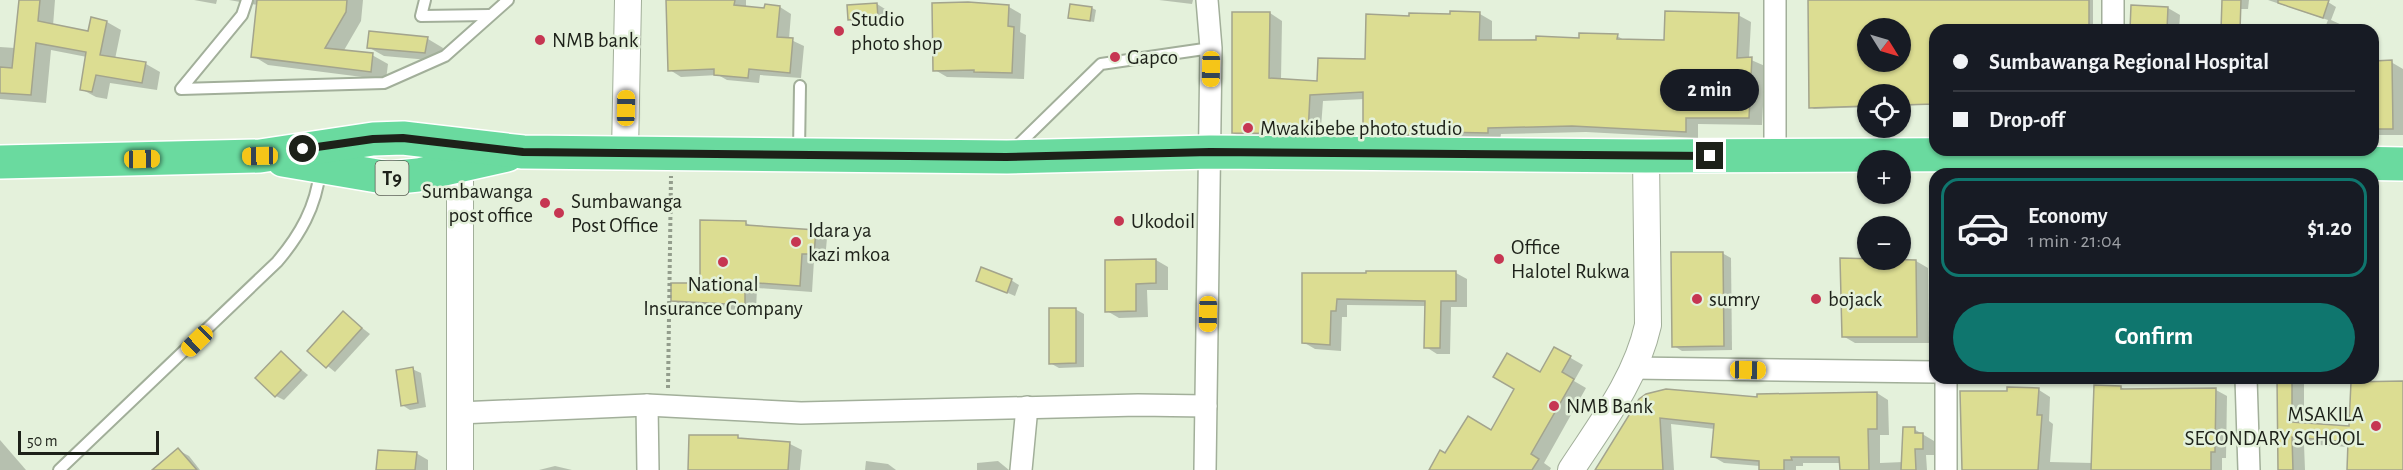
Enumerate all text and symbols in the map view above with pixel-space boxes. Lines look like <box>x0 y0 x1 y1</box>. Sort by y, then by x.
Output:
place label: Studio photo shop <box>851 9 943 54</box>
north arrow <box>1857 18 1911 72</box>
map controls <box>1857 18 1911 270</box>
marker: Studio photo shop <box>832 24 846 38</box>
place label: NMB bank <box>552 30 639 51</box>
marker: NMB bank <box>533 33 547 47</box>
place label: Gapco <box>1127 47 1178 68</box>
marker: Gapco <box>1108 50 1122 64</box>
car <box>1202 51 1220 87</box>
text: Sumbawanga Regional Hospital <box>1989 51 2269 73</box>
callout: 2 min <box>1660 69 1760 111</box>
text: 2 min <box>1687 80 1732 100</box>
button: locate <box>1857 84 1911 138</box>
car <box>617 90 635 126</box>
text: Drop-off <box>1989 109 2065 131</box>
place label: Mwakibebe photo studio <box>1260 118 1462 139</box>
marker: Mwakibebe photo studio <box>1241 121 1255 135</box>
route start <box>289 135 316 162</box>
route end <box>1696 142 1723 169</box>
car <box>242 147 278 165</box>
car <box>124 150 160 168</box>
button: + <box>1857 150 1911 204</box>
road number: T9 <box>376 161 408 195</box>
place label: Sumbawanga post office <box>422 181 533 226</box>
place label: Sumbawanga Post Office <box>571 191 683 236</box>
marker: Sumbawanga post office <box>538 196 552 210</box>
icon: car <box>1956 201 2010 255</box>
text: Economy <box>2028 205 2108 227</box>
marker: Sumbawanga Post Office <box>552 206 566 220</box>
place label: Ukodoil <box>1131 211 1195 232</box>
marker: Ukodoil <box>1112 214 1126 228</box>
button: − <box>1857 216 1911 270</box>
text: $1.20 <box>2307 217 2352 239</box>
place label: Idara ya kazi mkoa <box>808 220 890 265</box>
text: 1 min · 21:04 <box>2028 231 2121 251</box>
marker: Idara ya kazi mkoa <box>789 235 803 249</box>
place label: Office Halotel Rukwa <box>1511 237 1630 282</box>
marker: Office Halotel Rukwa <box>1492 252 1506 266</box>
marker: National Insurance Company <box>716 255 730 269</box>
place label: National Insurance Company <box>643 274 803 319</box>
place label: sumry <box>1709 289 1760 310</box>
place label: bojack <box>1828 289 1882 310</box>
marker: sumry <box>1690 292 1704 306</box>
marker: bojack <box>1809 292 1823 306</box>
car <box>1199 296 1217 332</box>
button: Confirm <box>1953 303 2355 372</box>
car <box>178 322 216 360</box>
car <box>1730 361 1766 379</box>
place label: NMB Bank <box>1566 396 1653 417</box>
marker: NMB Bank <box>1547 399 1561 413</box>
place label: MSAKILA SECONDARY SCHOOL <box>2184 404 2364 449</box>
marker: MSAKILA SECONDARY SCHOOL <box>2369 419 2383 433</box>
scale bar <box>18 428 159 456</box>
text: 50 m <box>27 433 58 449</box>

